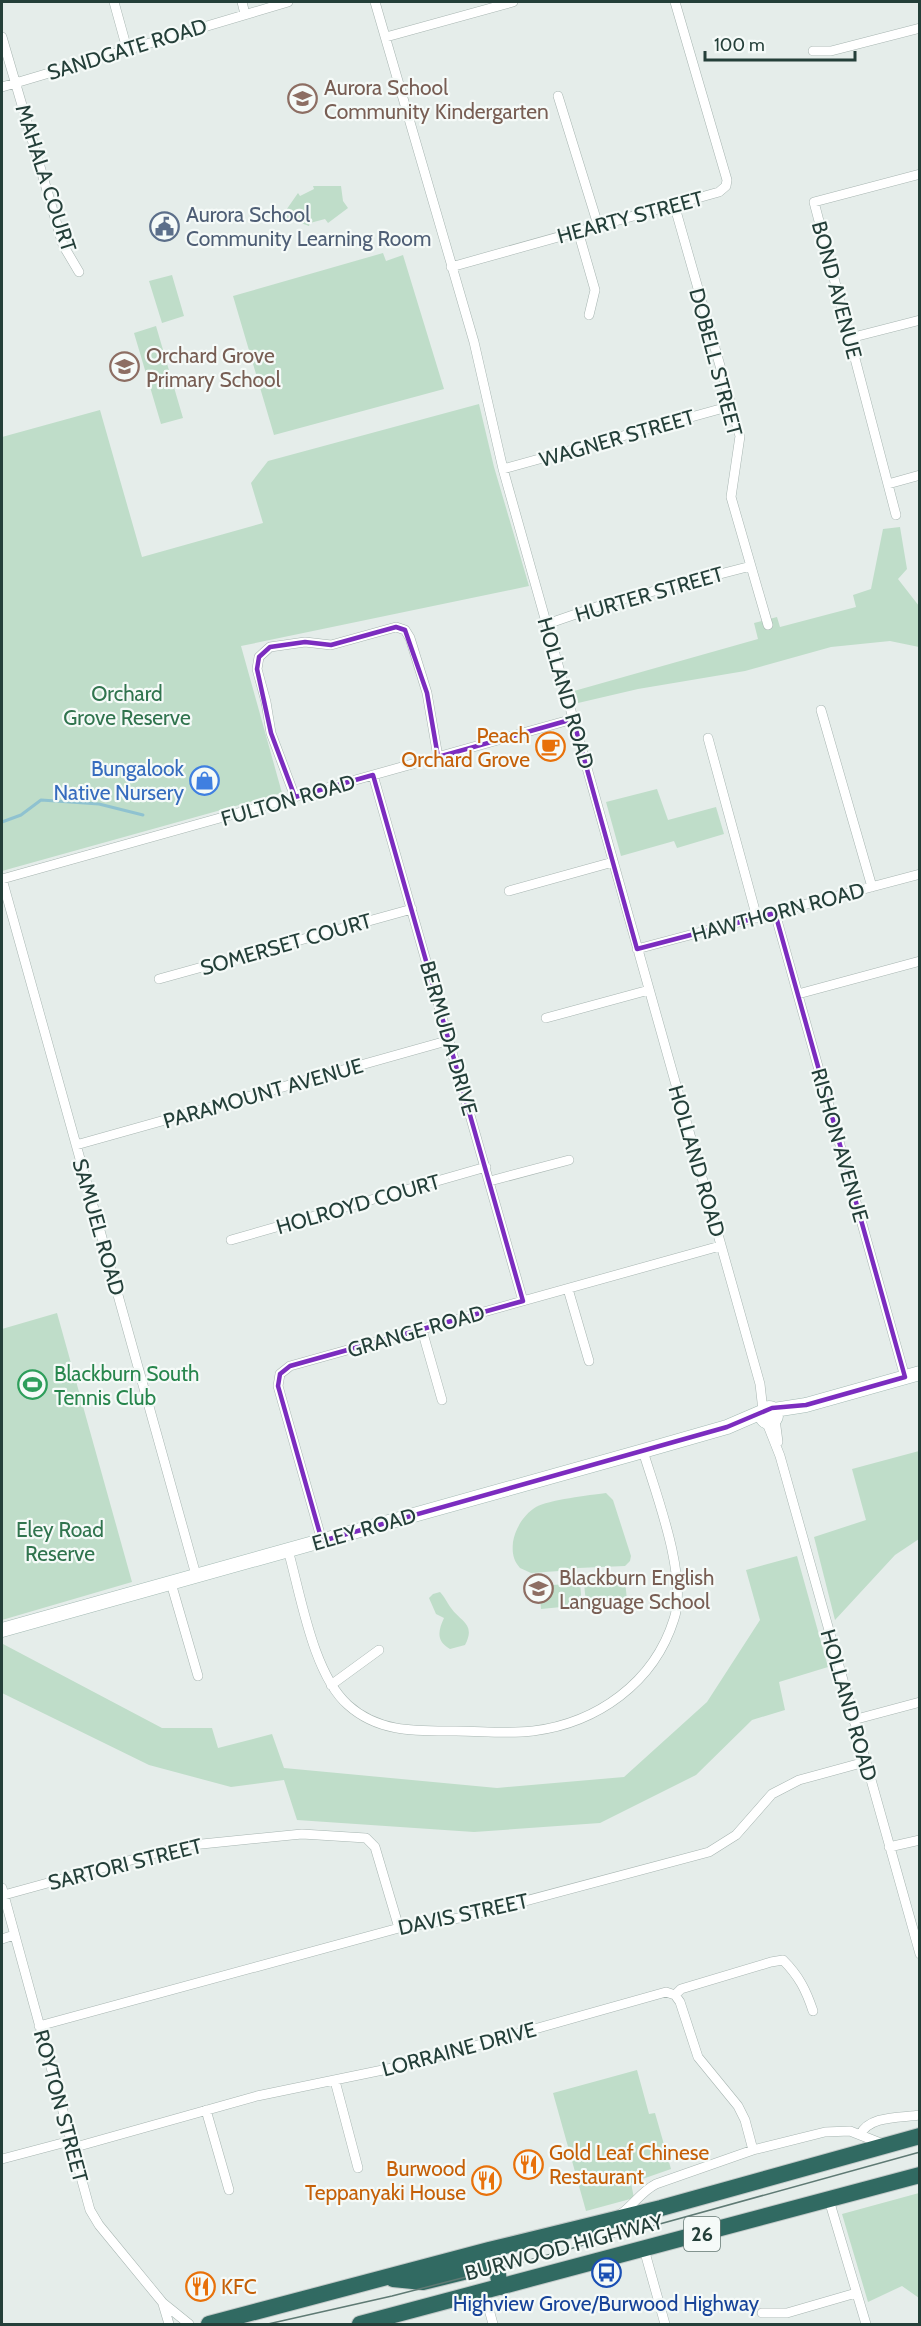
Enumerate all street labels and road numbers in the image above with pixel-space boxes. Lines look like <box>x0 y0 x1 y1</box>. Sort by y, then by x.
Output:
street label: SANDGATE ROAD <box>44 13 210 85</box>
street label: MAHALA COURT <box>10 101 82 255</box>
street label: HEARTY STREET <box>554 185 706 249</box>
street label: BOND AVENUE <box>807 218 867 362</box>
street label: DOBELL STREET <box>684 285 748 439</box>
street label: WAGNER STREET <box>537 404 697 472</box>
street label: HURTER STREET <box>572 561 726 627</box>
street label: HOLLAND ROAD <box>532 614 600 772</box>
street label: FULTON ROAD <box>218 769 358 831</box>
street label: HAWTHORN ROAD <box>689 877 867 947</box>
street label: SOMERSET COURT <box>197 908 375 980</box>
street label: BERMUDA DRIVE <box>415 958 483 1118</box>
street label: PARAMOUNT AVENUE <box>160 1052 366 1134</box>
street label: RISHON AVENUE <box>806 1065 874 1225</box>
street label: HOLLAND ROAD <box>663 1082 731 1240</box>
street label: SAMUEL ROAD <box>68 1156 130 1298</box>
street label: HOLROYD COURT <box>273 1169 443 1239</box>
street label: GRANGE ROAD <box>344 1299 488 1363</box>
street label: ELEY ROAD <box>309 1502 419 1556</box>
street label: HOLLAND ROAD <box>815 1626 883 1784</box>
street label: SARTORI STREET <box>45 1833 205 1895</box>
street label: DAVIS STREET <box>396 1888 530 1940</box>
street label: LORRAINE DRIVE <box>379 2016 539 2082</box>
street label: ROYTON STREET <box>29 2027 93 2185</box>
street label: BURWOOD HIGHWAY <box>462 2208 667 2285</box>
road number: 26 <box>684 2217 720 2251</box>

